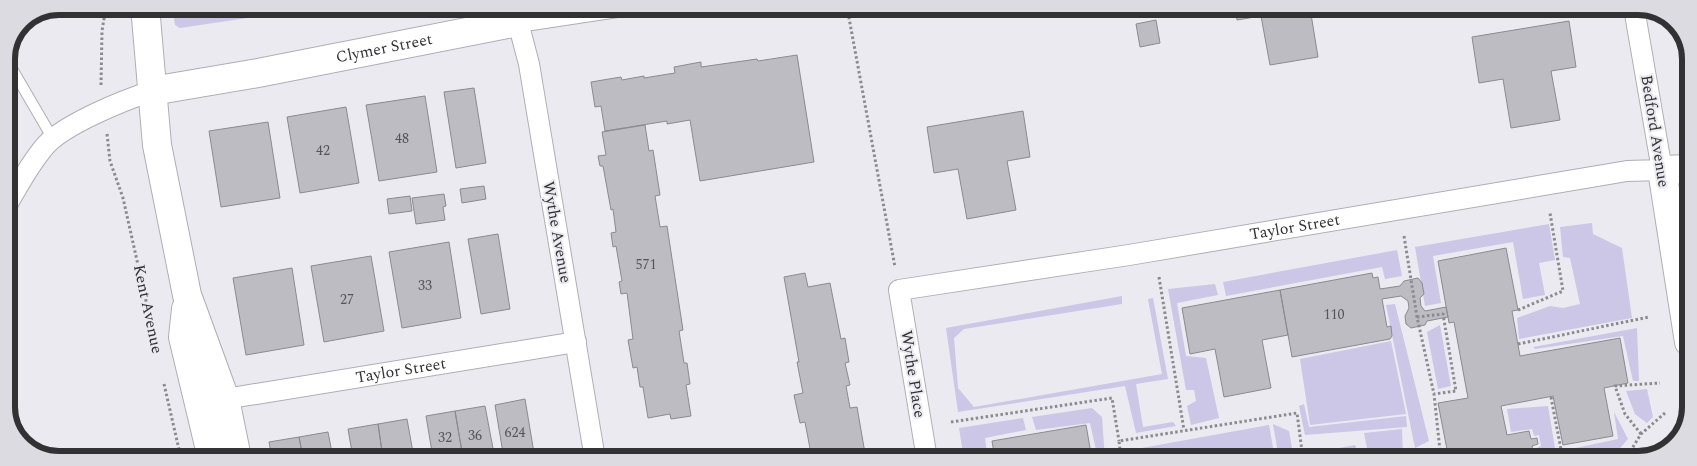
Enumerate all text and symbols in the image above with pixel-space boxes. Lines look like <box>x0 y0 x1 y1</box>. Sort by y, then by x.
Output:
street label: Clymer Street <box>334 27 435 69</box>
street label: Bedford Avenue <box>1634 73 1676 189</box>
house number: 48 <box>395 128 409 149</box>
house number: 42 <box>316 140 330 161</box>
street label: Wythe Avenue <box>536 179 578 285</box>
street label: Taylor Street <box>1248 208 1342 246</box>
house number: 571 <box>636 254 657 275</box>
street label: Kent Avenue <box>127 262 169 356</box>
house number: 33 <box>418 275 432 296</box>
house number: 27 <box>340 289 354 310</box>
house number: 110 <box>1324 304 1345 325</box>
street label: Wythe Place <box>894 329 932 419</box>
street label: Taylor Street <box>354 351 448 390</box>
house number: 624 <box>505 422 526 443</box>
house number: 36 <box>468 425 482 446</box>
house number: 32 <box>438 427 452 448</box>

